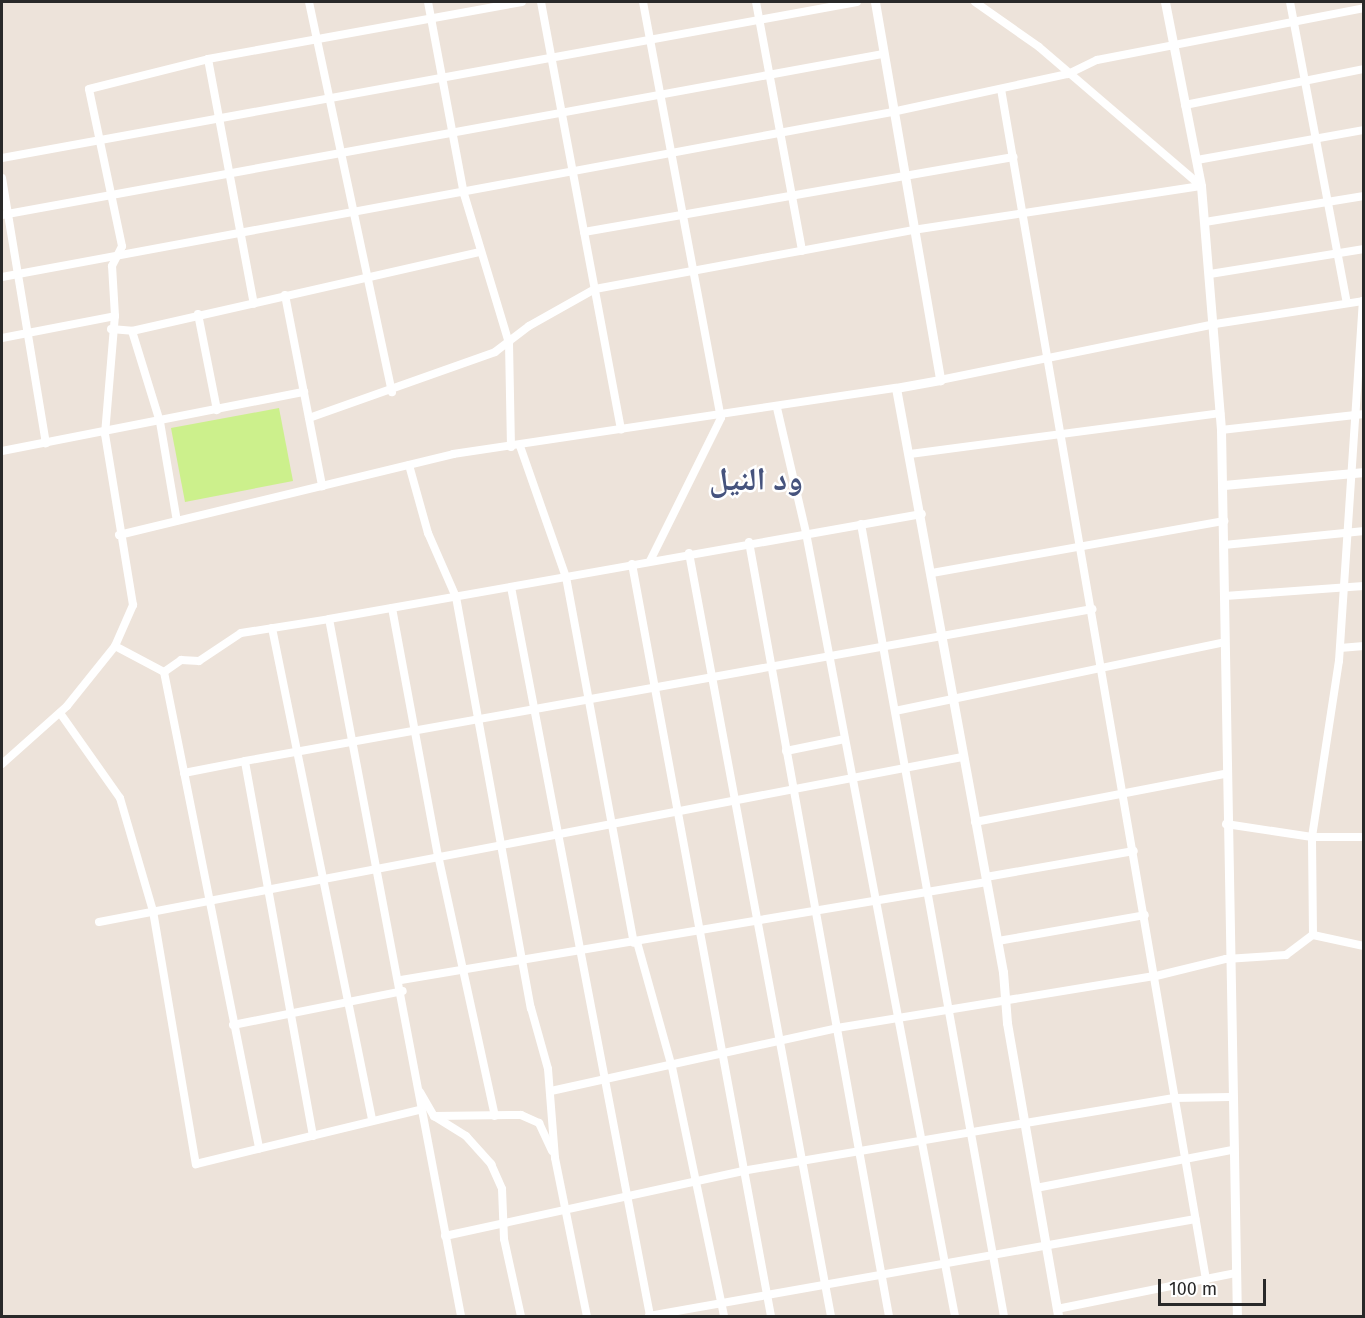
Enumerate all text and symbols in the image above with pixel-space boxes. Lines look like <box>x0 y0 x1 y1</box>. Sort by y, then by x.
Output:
district label: ود النيل <box>709 460 803 498</box>
scale bar <box>1161 1267 1269 1305</box>
text: 100 m <box>1169 1278 1217 1300</box>

